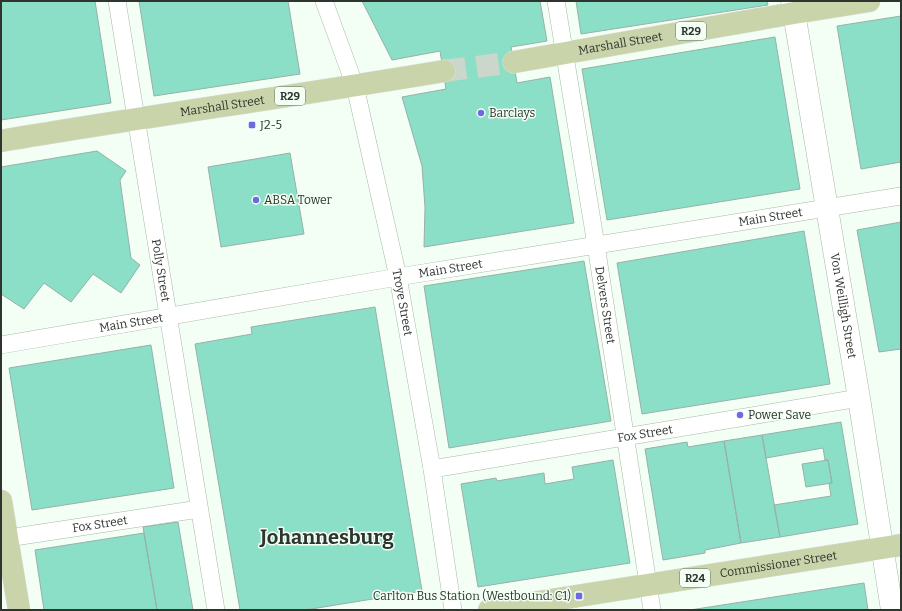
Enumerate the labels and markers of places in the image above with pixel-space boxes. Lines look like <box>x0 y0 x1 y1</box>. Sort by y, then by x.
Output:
place label: Barclays <box>489 106 536 120</box>
marker: Barclays <box>476 108 486 118</box>
place label: J2-5 <box>259 118 282 132</box>
marker: J2-5 <box>247 120 257 130</box>
place label: ABSA Tower <box>264 193 333 207</box>
marker: ABSA Tower <box>251 195 261 205</box>
place label: Power Save <box>748 408 811 422</box>
marker: Power Save <box>735 410 745 420</box>
place label: Carlton Bus Station (Westbound: C1) <box>373 588 571 603</box>
marker: Carlton Bus Station (Westbound: C1) <box>574 591 584 601</box>

